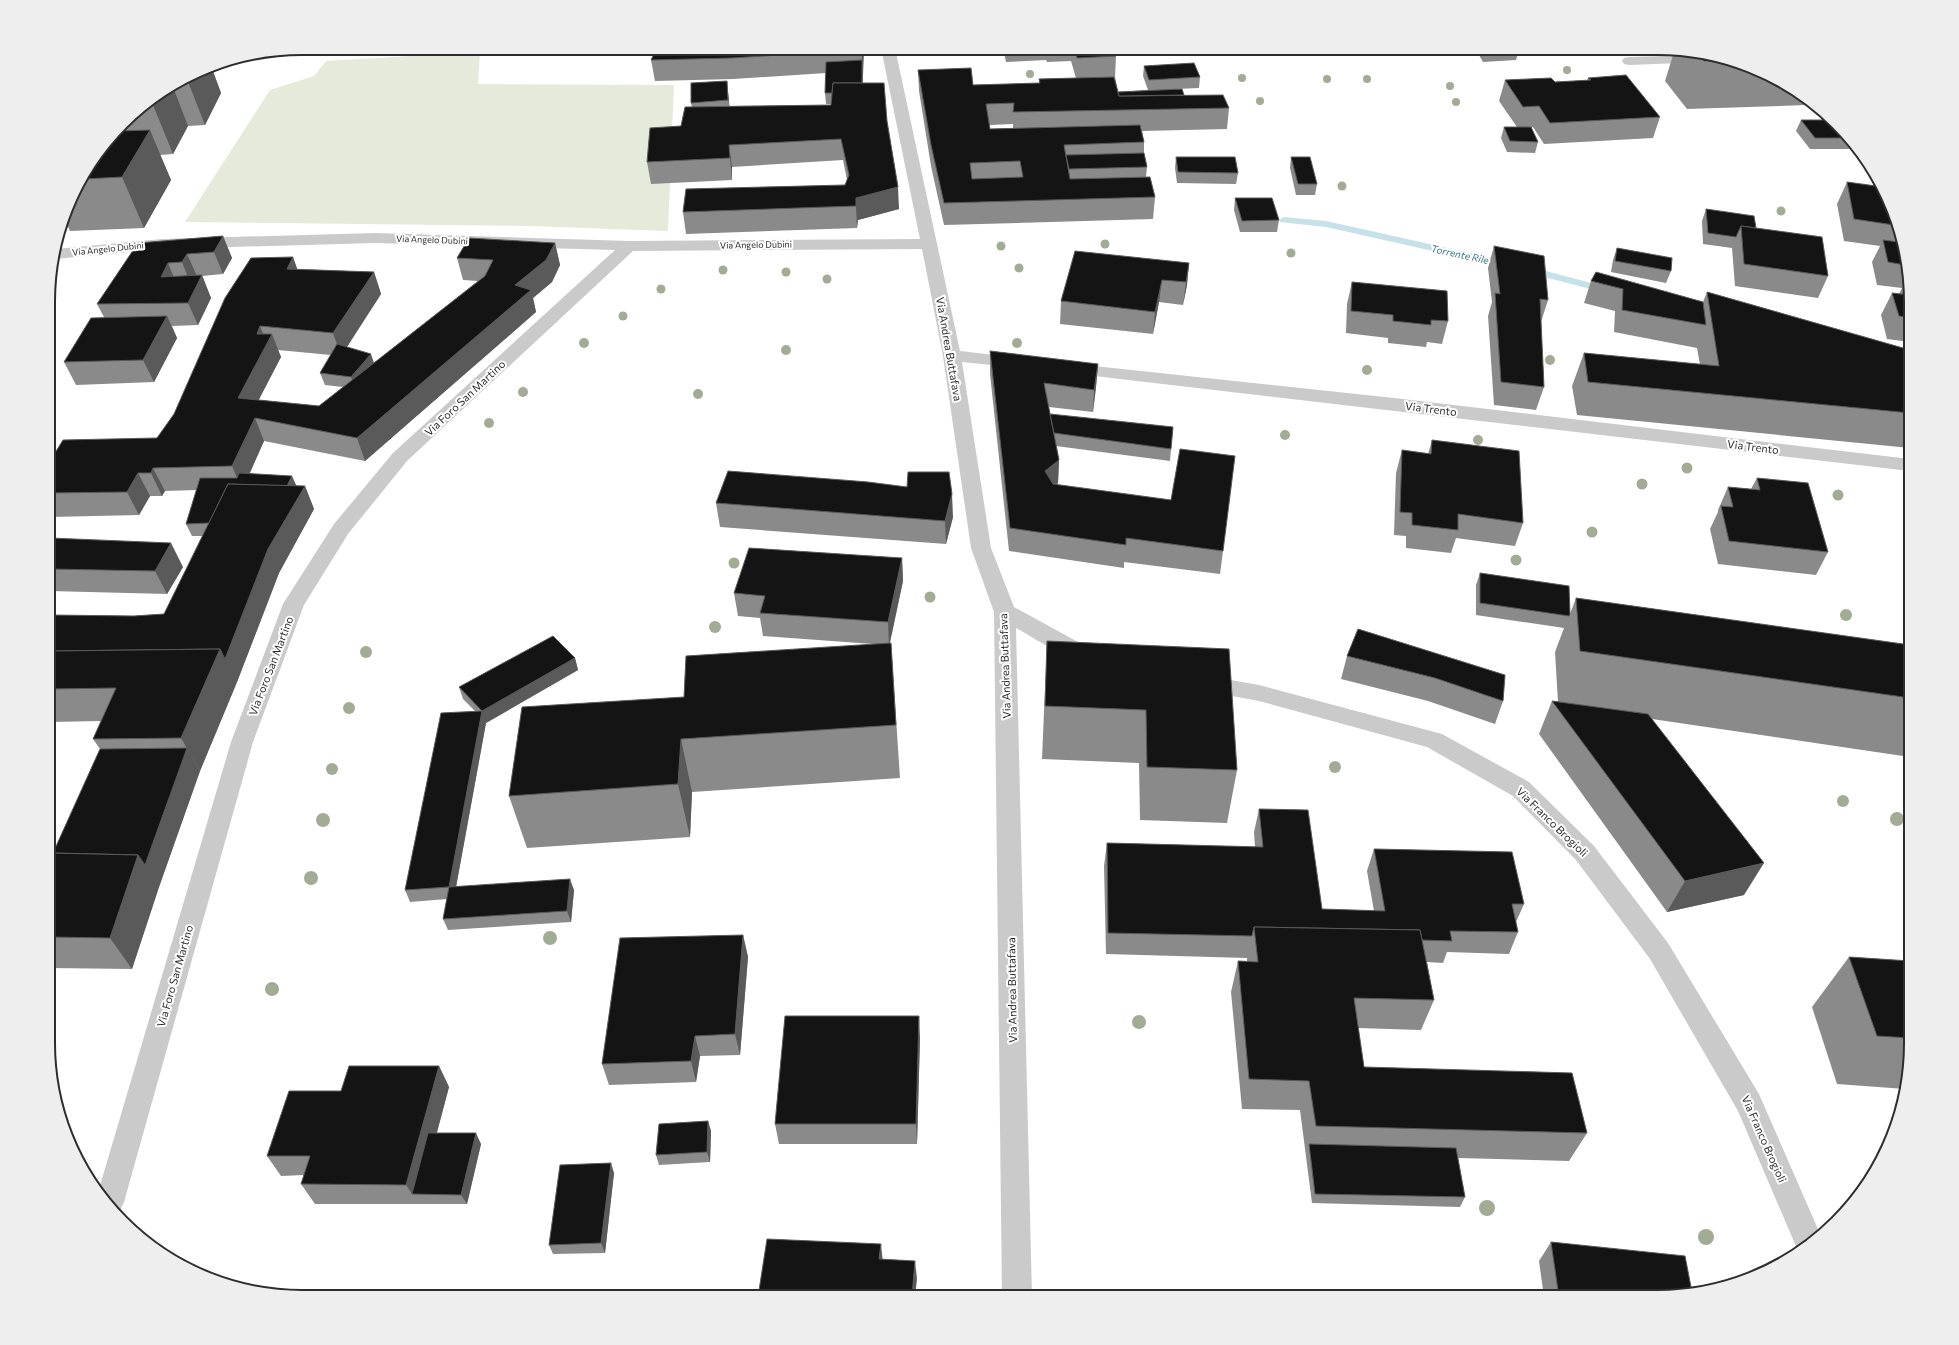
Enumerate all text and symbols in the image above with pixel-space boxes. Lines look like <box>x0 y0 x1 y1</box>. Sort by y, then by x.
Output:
street label: Via Angelo Dubini <box>396 233 468 246</box>
street label: Via Angelo Dubini <box>720 238 792 251</box>
street label: Via Angelo Dubini <box>72 239 144 258</box>
water label: Torrente Rile <box>1430 242 1491 266</box>
street label: Via Andrea Buttafava <box>934 296 965 402</box>
street label: Via Foro San Martino <box>422 357 508 438</box>
street label: Via Trento <box>1405 399 1458 418</box>
street label: Via Trento <box>1727 437 1780 456</box>
street label: Via Andrea Buttafava <box>996 613 1013 719</box>
street label: Via Foro San Martino <box>246 614 296 717</box>
street label: Via Franco Brogioli <box>1514 784 1591 859</box>
street label: Via Foro San Martino <box>154 923 195 1028</box>
street label: Via Andrea Buttafava <box>1004 937 1019 1043</box>
street label: Via Franco Brogioli <box>1739 1093 1790 1184</box>

